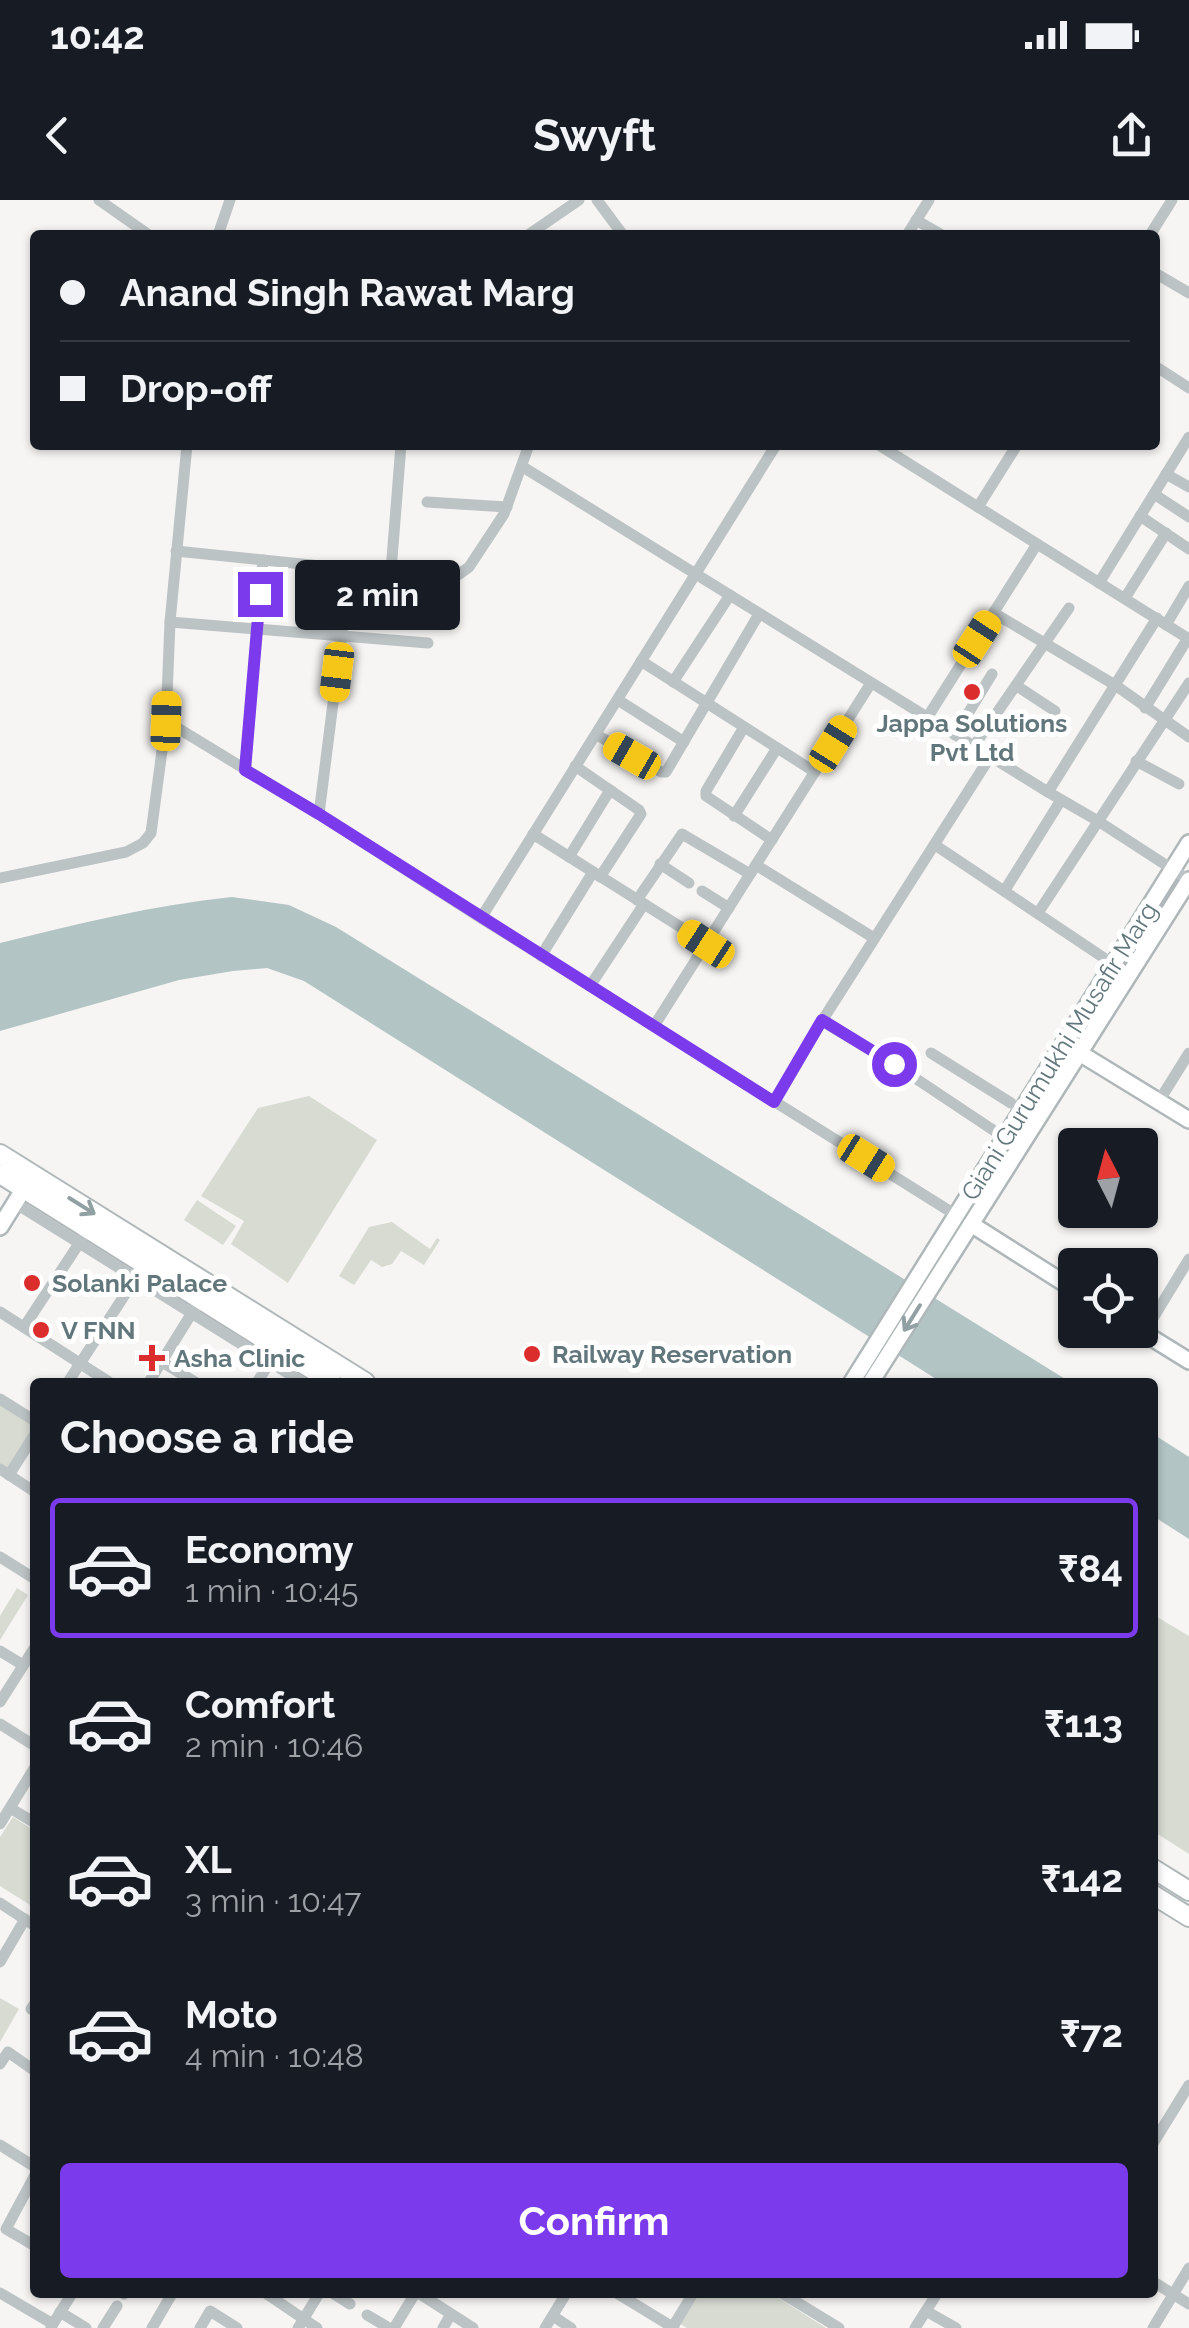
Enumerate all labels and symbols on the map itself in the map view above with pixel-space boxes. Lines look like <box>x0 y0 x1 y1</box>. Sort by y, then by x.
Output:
callout: 2 min <box>295 559 460 629</box>
route end <box>238 572 283 617</box>
car <box>948 606 1006 672</box>
car <box>318 640 356 704</box>
marker: Jappa Solutions Pvt Ltd <box>961 681 983 703</box>
car <box>150 690 182 752</box>
place label: Jappa Solutions Pvt Ltd <box>877 708 1067 767</box>
car <box>804 711 862 777</box>
car <box>599 728 665 784</box>
street label: Giani Gurumukhi Musafir Marg <box>955 896 1163 1206</box>
car <box>673 915 739 973</box>
route start <box>872 1042 917 1087</box>
north arrow <box>1058 1128 1158 1228</box>
car <box>833 1129 899 1187</box>
one-way arrow <box>68 1196 96 1216</box>
place label: Solanki Palace <box>52 1268 227 1298</box>
marker: Solanki Palace <box>21 1272 43 1294</box>
one-way arrow <box>902 1304 922 1332</box>
place label: V FNN <box>61 1315 136 1345</box>
marker: V FNN <box>30 1319 52 1341</box>
place label: Railway Reservation <box>552 1339 792 1369</box>
place label: Asha Clinic <box>174 1343 305 1373</box>
marker: Railway Reservation <box>521 1343 543 1365</box>
marker: Asha Clinic <box>139 1345 165 1371</box>

